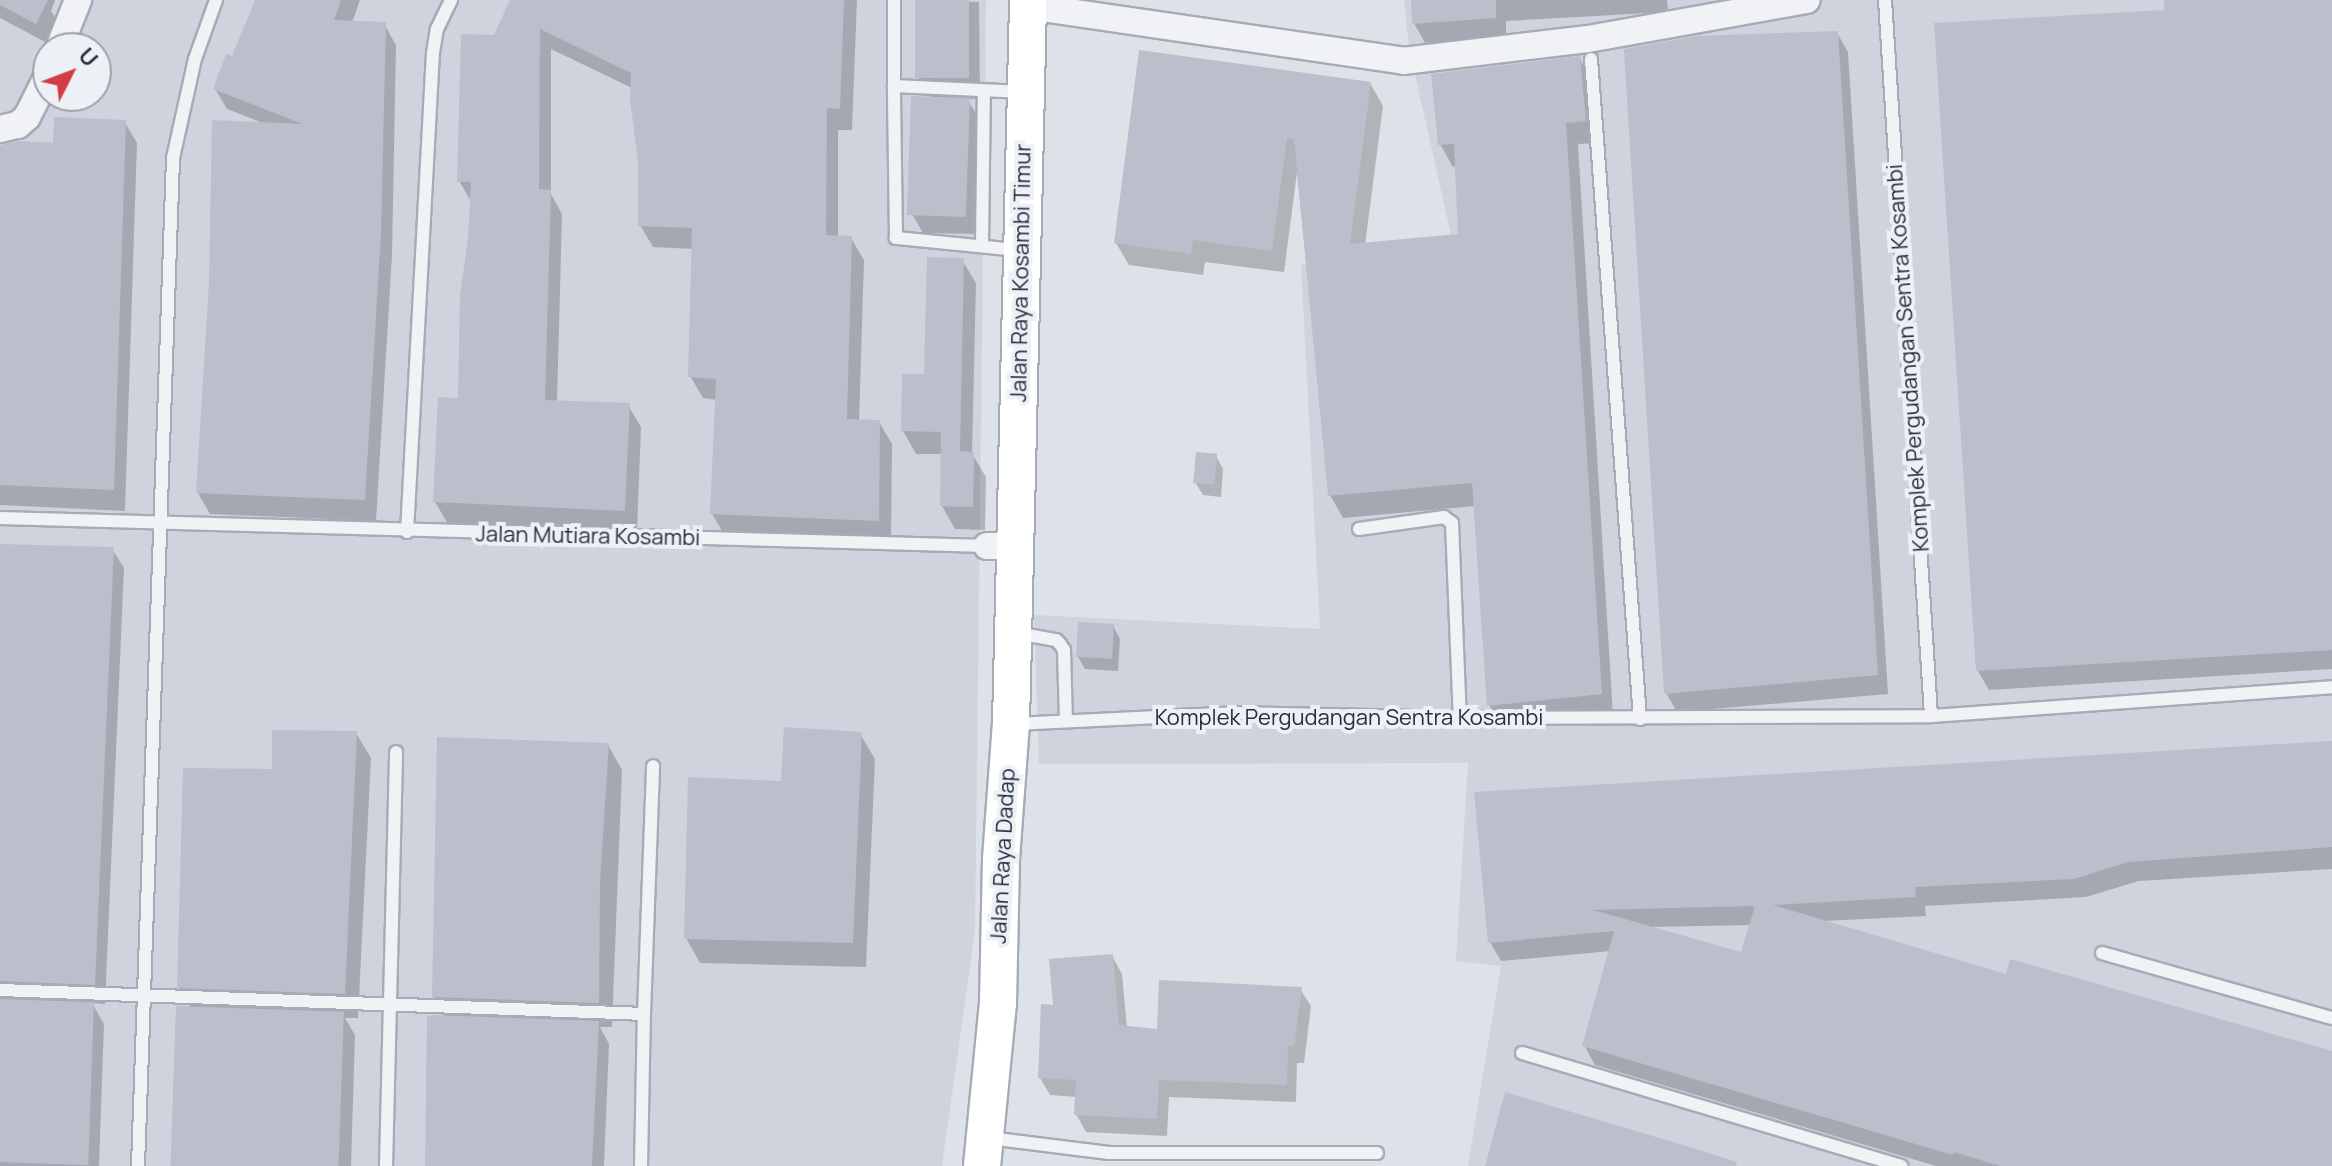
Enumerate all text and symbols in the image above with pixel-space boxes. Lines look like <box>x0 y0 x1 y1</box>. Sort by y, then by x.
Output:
north arrow <box>32 32 112 112</box>
text: U <box>72 41 105 73</box>
street label: Jalan Raya Kosambi Timur <box>1006 144 1036 402</box>
street label: Komplek Pergudangan Sentra Kosambi <box>1881 163 1935 553</box>
street label: Jalan Mutiara Kosambi <box>475 521 701 551</box>
street label: Komplek Pergudangan Sentra Kosambi <box>1155 705 1543 731</box>
street label: Jalan Raya Dadap <box>985 768 1021 944</box>

